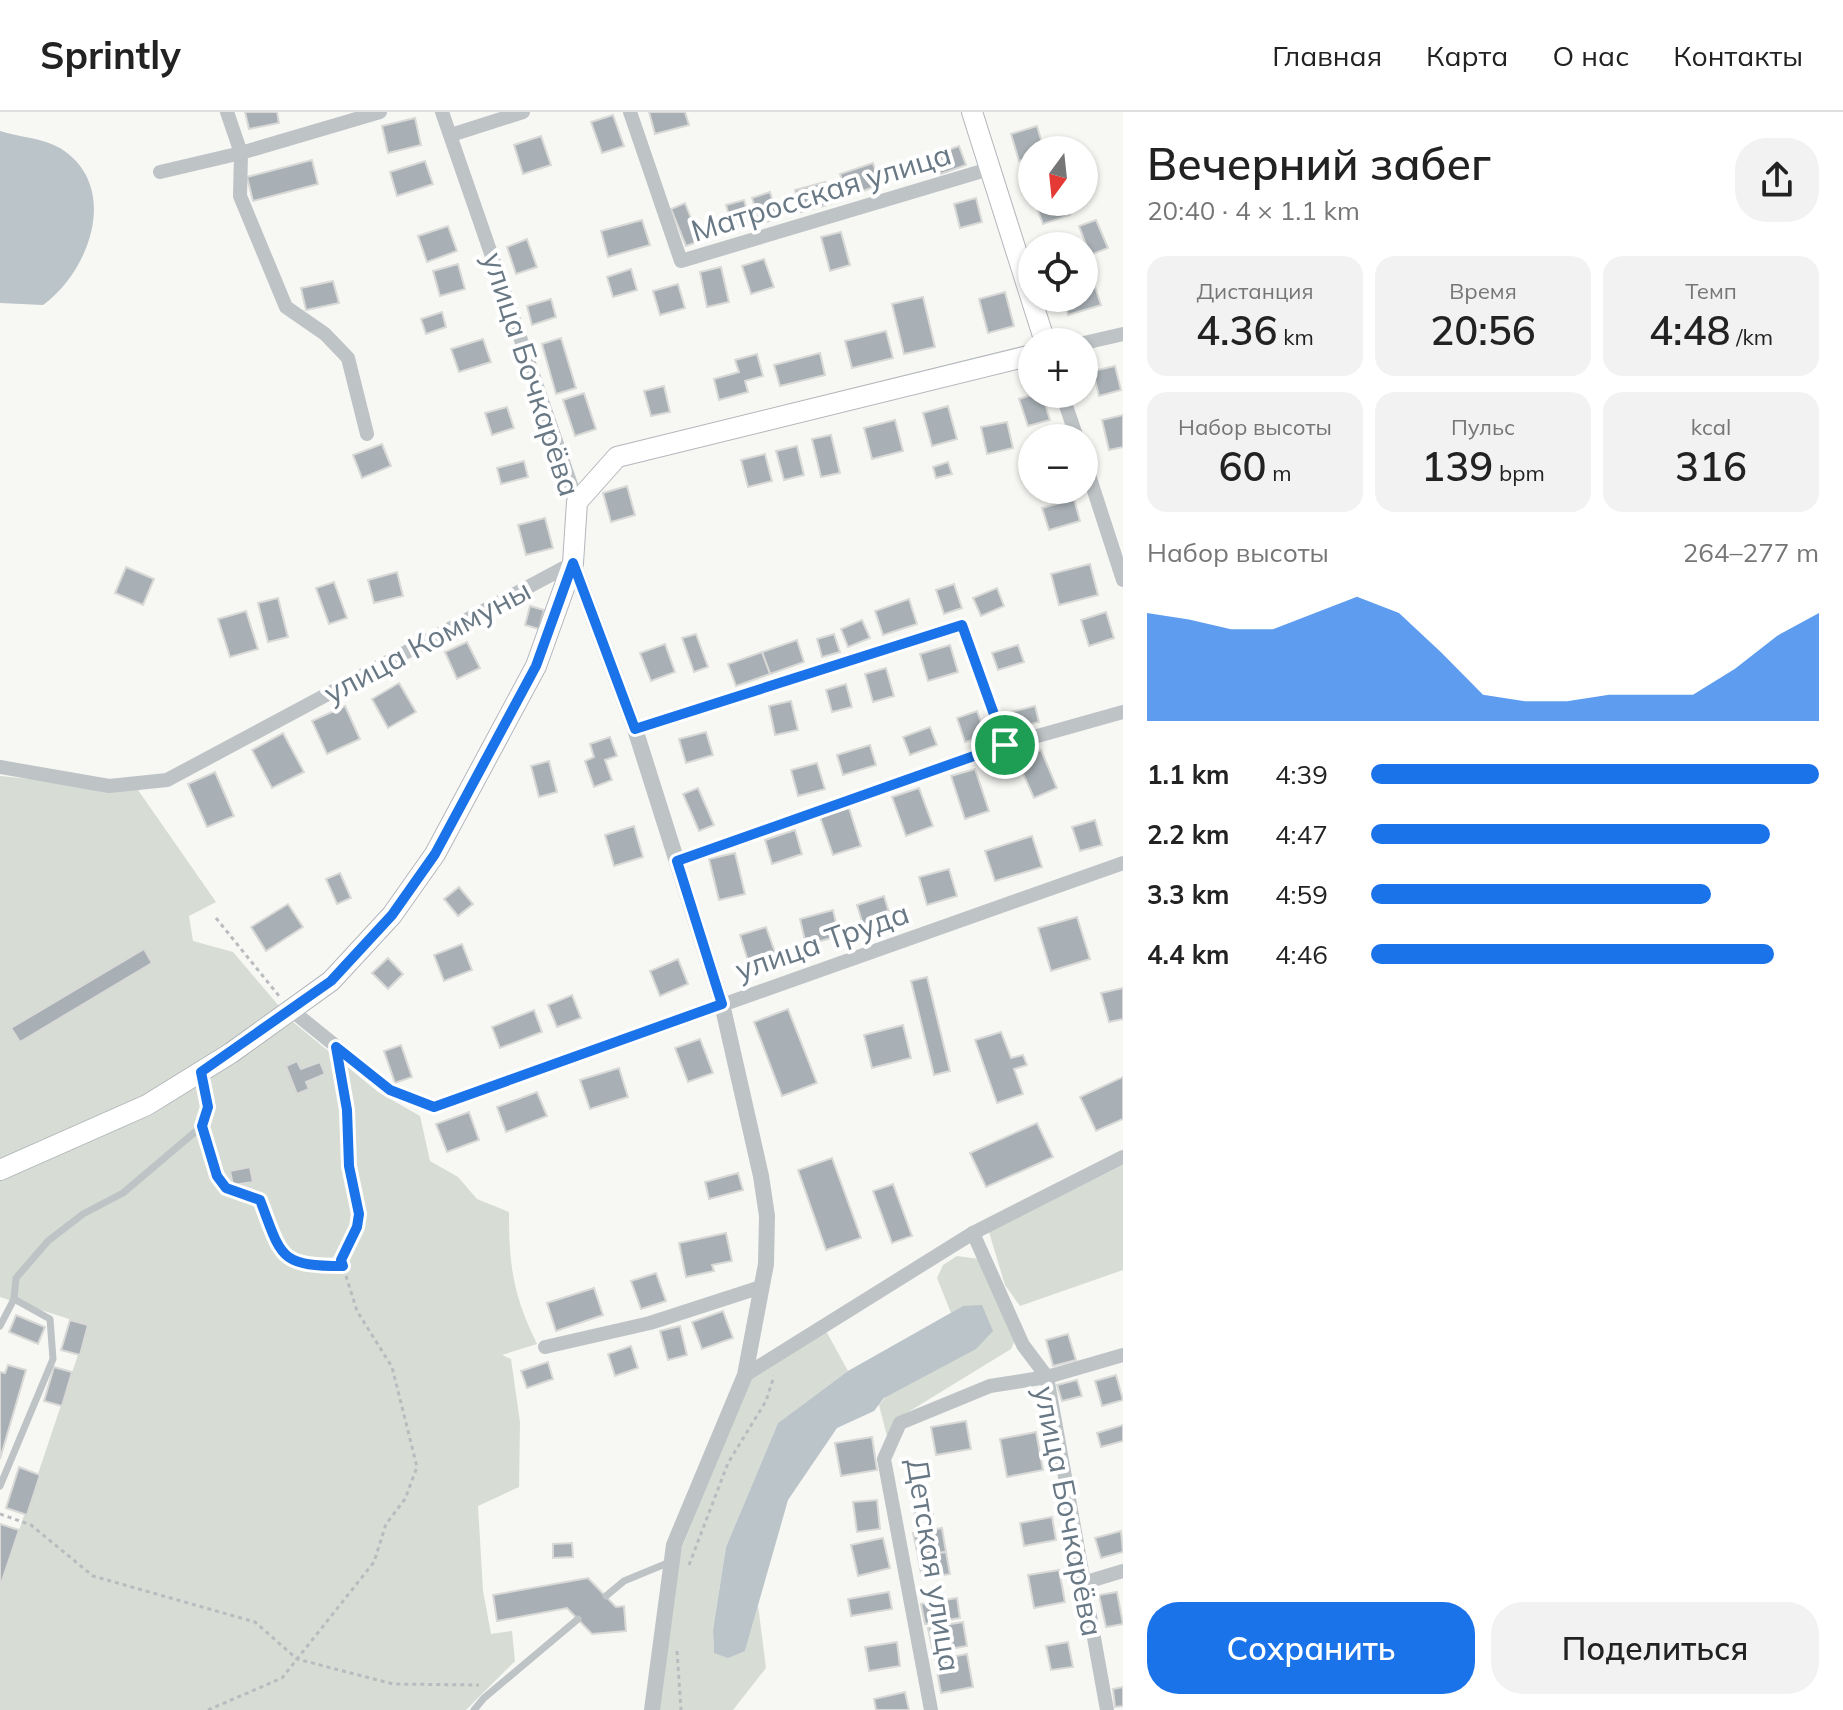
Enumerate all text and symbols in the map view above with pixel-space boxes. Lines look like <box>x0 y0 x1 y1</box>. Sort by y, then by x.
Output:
text: Sprintly <box>40 31 181 79</box>
text: Главная <box>1272 38 1382 73</box>
text: Карта <box>1426 38 1508 73</box>
text: О нас <box>1552 38 1629 73</box>
text: Контакты <box>1673 38 1803 73</box>
street label: Матросская улица <box>686 134 956 250</box>
north arrow <box>1018 136 1098 216</box>
map controls <box>1018 136 1098 504</box>
text: Вечерний забег <box>1147 136 1491 191</box>
button: share <box>1735 138 1819 222</box>
text: 20:40 · 4 × 1.1 km <box>1147 194 1360 227</box>
button: locate <box>1018 232 1098 312</box>
street label: улица Бочкарёва <box>475 247 589 501</box>
text: Дистанция <box>1196 277 1314 305</box>
text: Время <box>1449 277 1517 305</box>
text: Темп <box>1685 277 1737 305</box>
text: 4.36 <box>1196 305 1278 355</box>
text: 20:56 <box>1430 305 1536 355</box>
text: 4:48 <box>1649 305 1730 355</box>
text: km <box>1278 323 1314 351</box>
text: /km <box>1730 323 1773 351</box>
button: + <box>1018 328 1098 408</box>
text: Набор высоты <box>1178 413 1332 441</box>
text: Пульс <box>1451 413 1515 441</box>
text: kcal <box>1691 413 1731 441</box>
button: − <box>1018 424 1098 504</box>
text: 60 <box>1218 441 1266 491</box>
text: 139 <box>1421 441 1493 491</box>
text: 316 <box>1675 441 1747 491</box>
text: m <box>1266 459 1292 487</box>
text: bpm <box>1493 459 1545 487</box>
text: Набор высоты <box>1147 536 1329 569</box>
text: 264–277 m <box>1683 536 1819 569</box>
street label: улица Коммуны <box>317 570 537 712</box>
pin <box>971 711 1039 779</box>
icon: arrive <box>983 723 1027 767</box>
text: 1.1 km <box>1147 758 1230 791</box>
text: 4:39 <box>1275 758 1328 791</box>
text: 2.2 km <box>1147 818 1230 851</box>
text: 4:47 <box>1275 818 1328 851</box>
text: 3.3 km <box>1147 878 1230 911</box>
text: 4:59 <box>1275 878 1328 911</box>
street label: улица Труда <box>730 893 914 989</box>
text: 4.4 km <box>1147 938 1230 971</box>
text: 4:46 <box>1275 938 1328 971</box>
street label: улица Бочкарёва <box>1026 1383 1112 1639</box>
street label: Детская улица <box>898 1456 970 1674</box>
button: Сохранить <box>1147 1602 1475 1694</box>
button: Поделиться <box>1491 1602 1819 1694</box>

